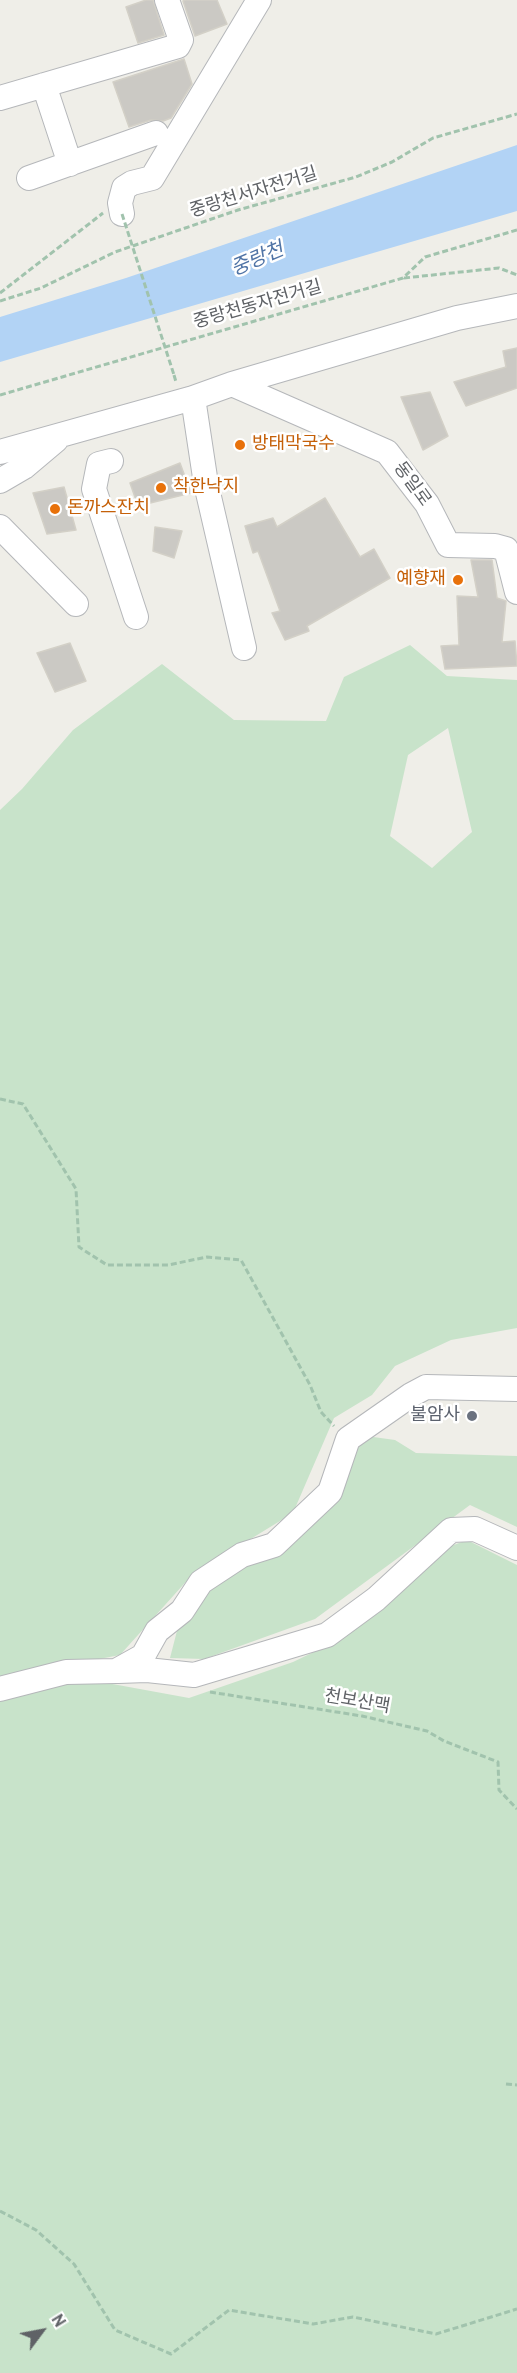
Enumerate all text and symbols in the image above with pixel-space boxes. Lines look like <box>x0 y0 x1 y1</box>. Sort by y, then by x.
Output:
street label: 중랑천서자전거길 <box>187 164 321 224</box>
water label: 중랑천 <box>228 239 288 283</box>
street label: 중랑천동자전거길 <box>191 277 325 335</box>
place label: 방태막국수 <box>252 434 335 456</box>
marker: 방태막국수 <box>233 438 247 452</box>
street label: 동일로 <box>388 459 434 511</box>
place label: 착한낙지 <box>173 477 239 499</box>
marker: 착한낙지 <box>154 481 168 495</box>
place label: 돈까스잔치 <box>67 498 150 520</box>
marker: 돈까스잔치 <box>48 502 62 516</box>
place label: 예향재 <box>396 569 446 591</box>
marker: 예향재 <box>451 573 465 587</box>
place label: 불암사 <box>410 1405 460 1427</box>
marker: 불암사 <box>465 1409 479 1423</box>
street label: 천보산맥 <box>323 1687 391 1719</box>
north arrow <box>12 2301 72 2361</box>
text: N <box>46 2311 69 2332</box>

